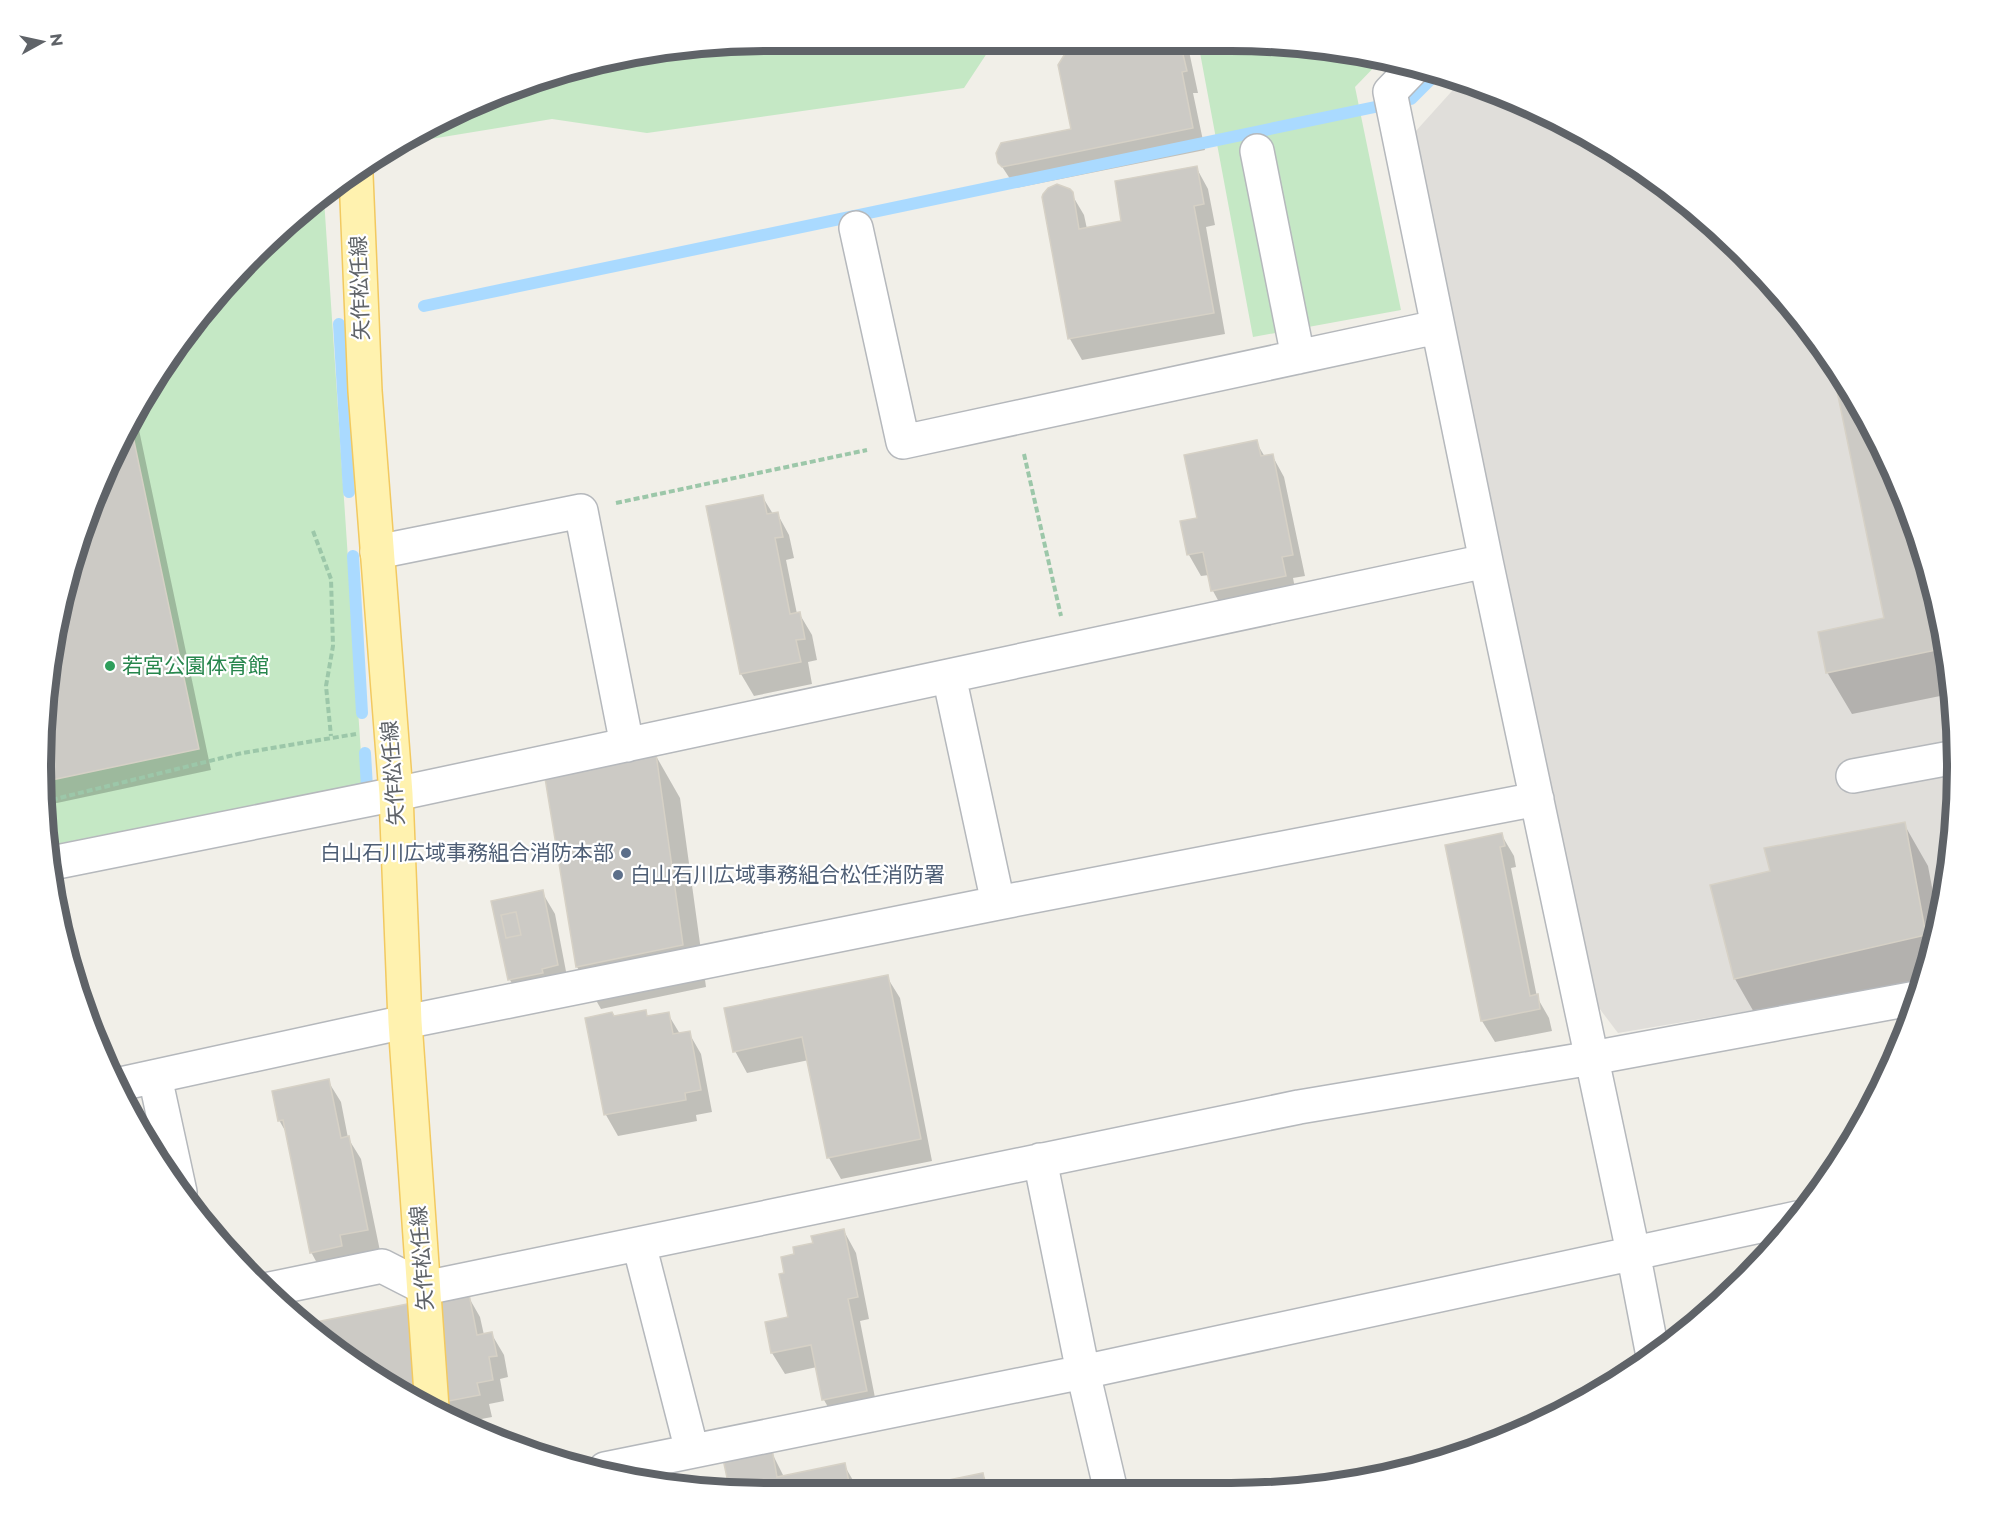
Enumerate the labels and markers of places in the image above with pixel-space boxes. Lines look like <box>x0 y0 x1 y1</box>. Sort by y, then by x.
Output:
place label: 若宮公園体育館 <box>122 653 269 678</box>
marker: 若宮公園体育館 <box>103 659 117 673</box>
place label: 白山石川広域事務組合消防本部 <box>320 840 614 865</box>
marker: 白山石川広域事務組合消防本部 <box>619 846 633 860</box>
place label: 白山石川広域事務組合松任消防署 <box>630 862 945 887</box>
marker: 白山石川広域事務組合松任消防署 <box>611 868 625 882</box>

